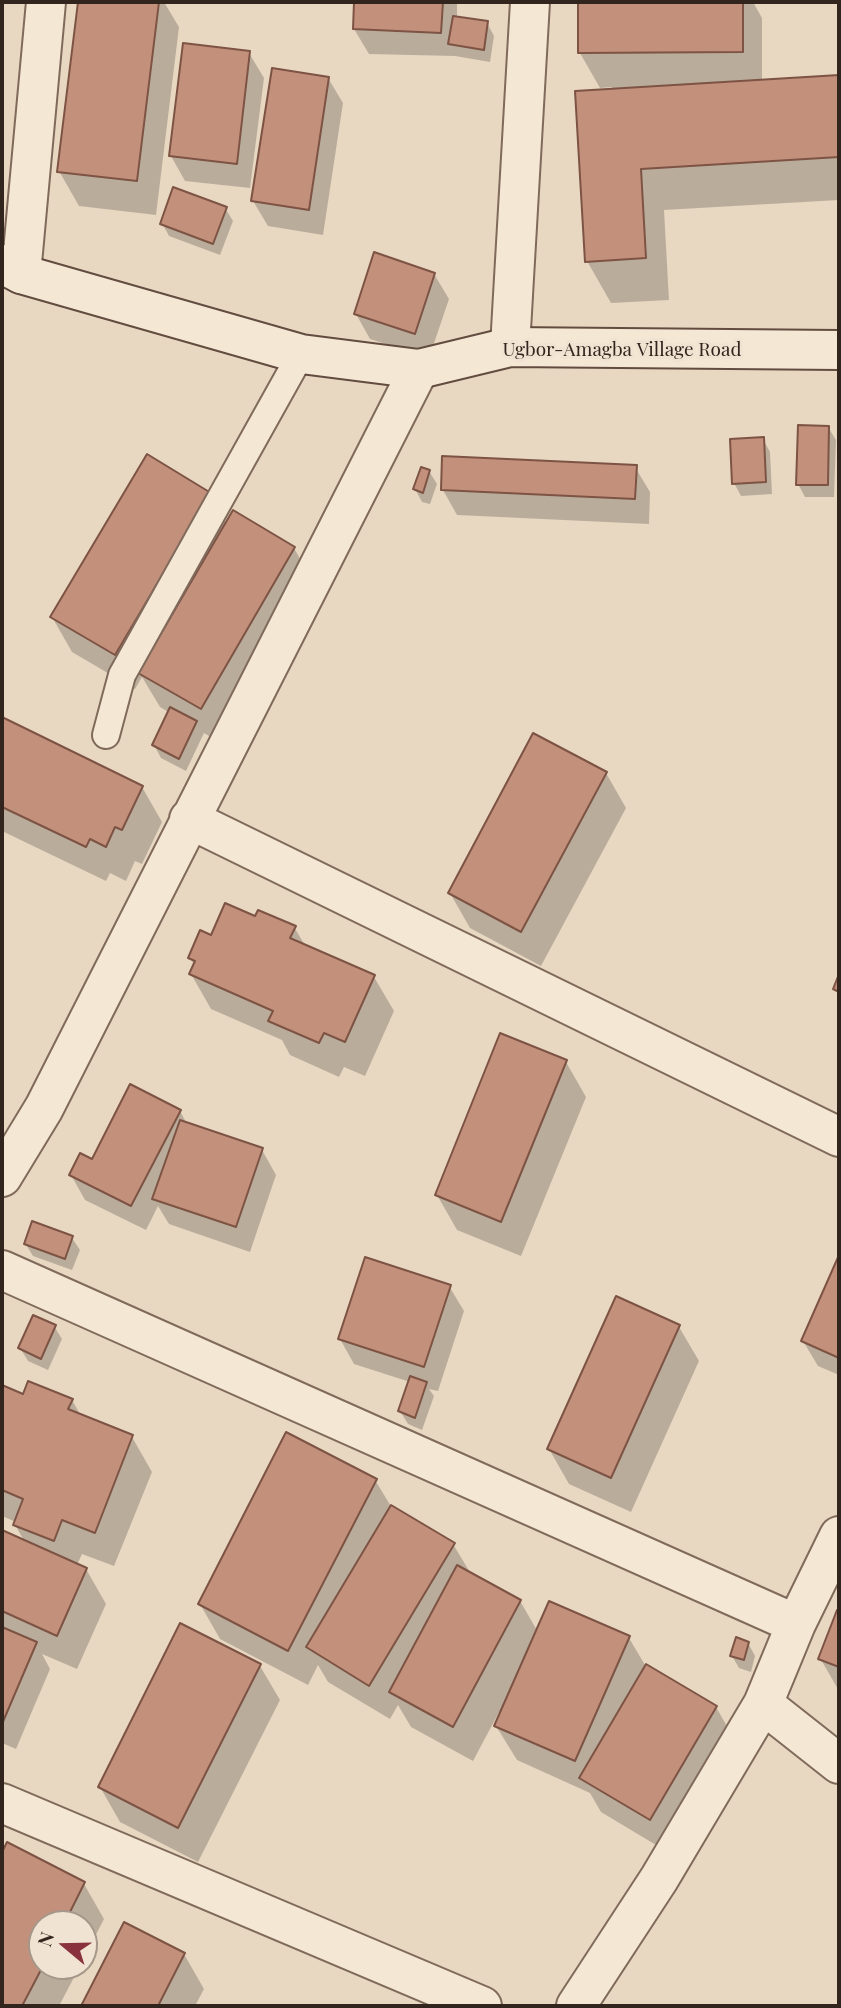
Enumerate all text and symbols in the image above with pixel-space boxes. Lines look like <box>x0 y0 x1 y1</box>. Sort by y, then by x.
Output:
street label: Ugbor-Amagba Village Road <box>502 339 742 361</box>
north arrow <box>28 1910 98 1980</box>
text: N <box>31 1928 60 1950</box>

